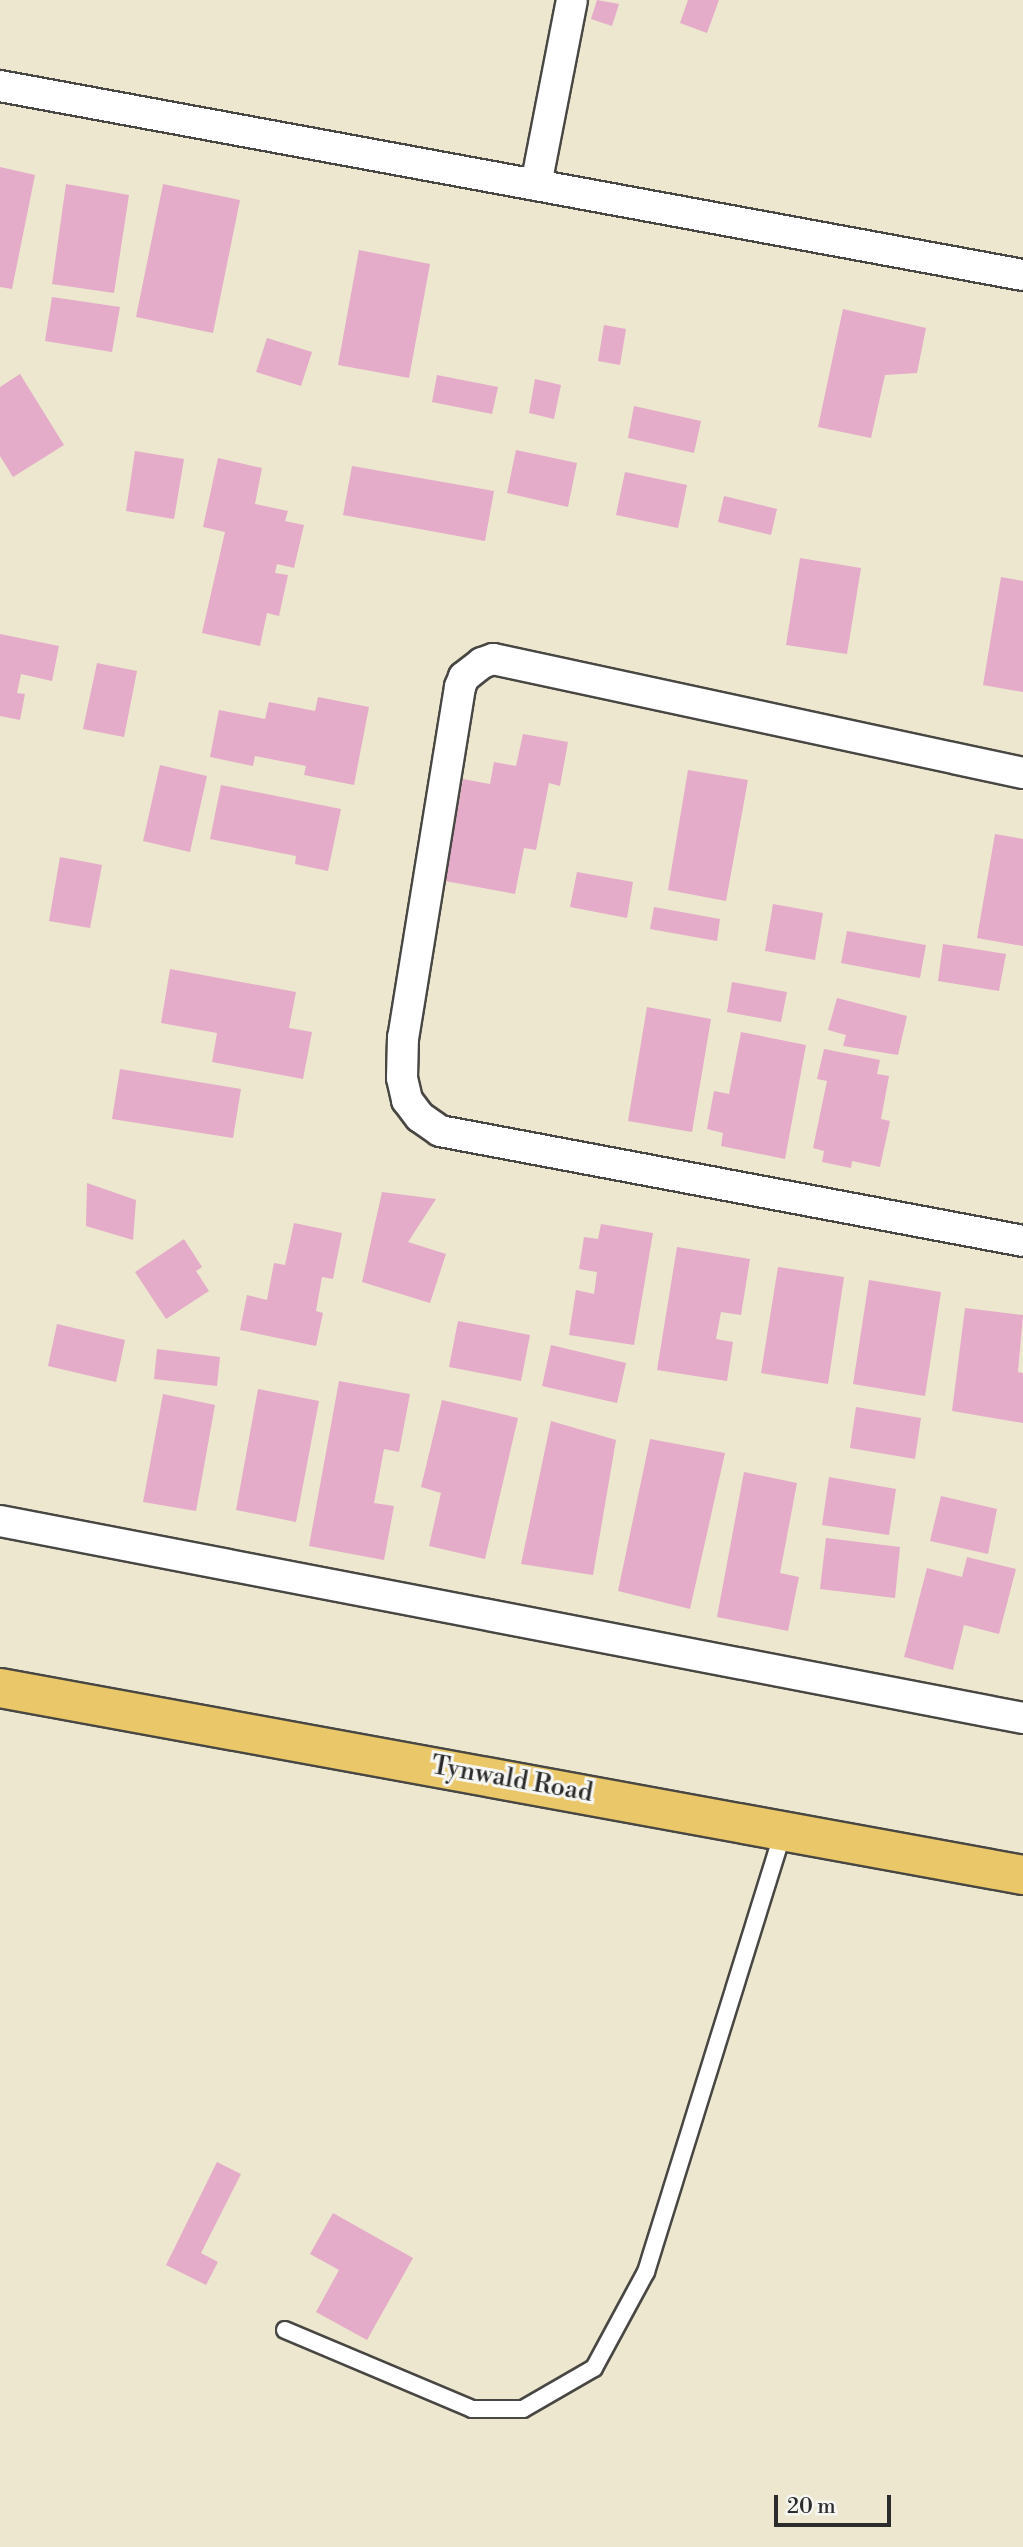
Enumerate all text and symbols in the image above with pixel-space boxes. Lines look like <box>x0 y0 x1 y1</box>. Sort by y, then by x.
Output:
street label: Tynwald Road <box>429 1750 595 1810</box>
scale bar <box>778 2480 895 2524</box>
text: 20 m <box>787 2494 836 2520</box>

